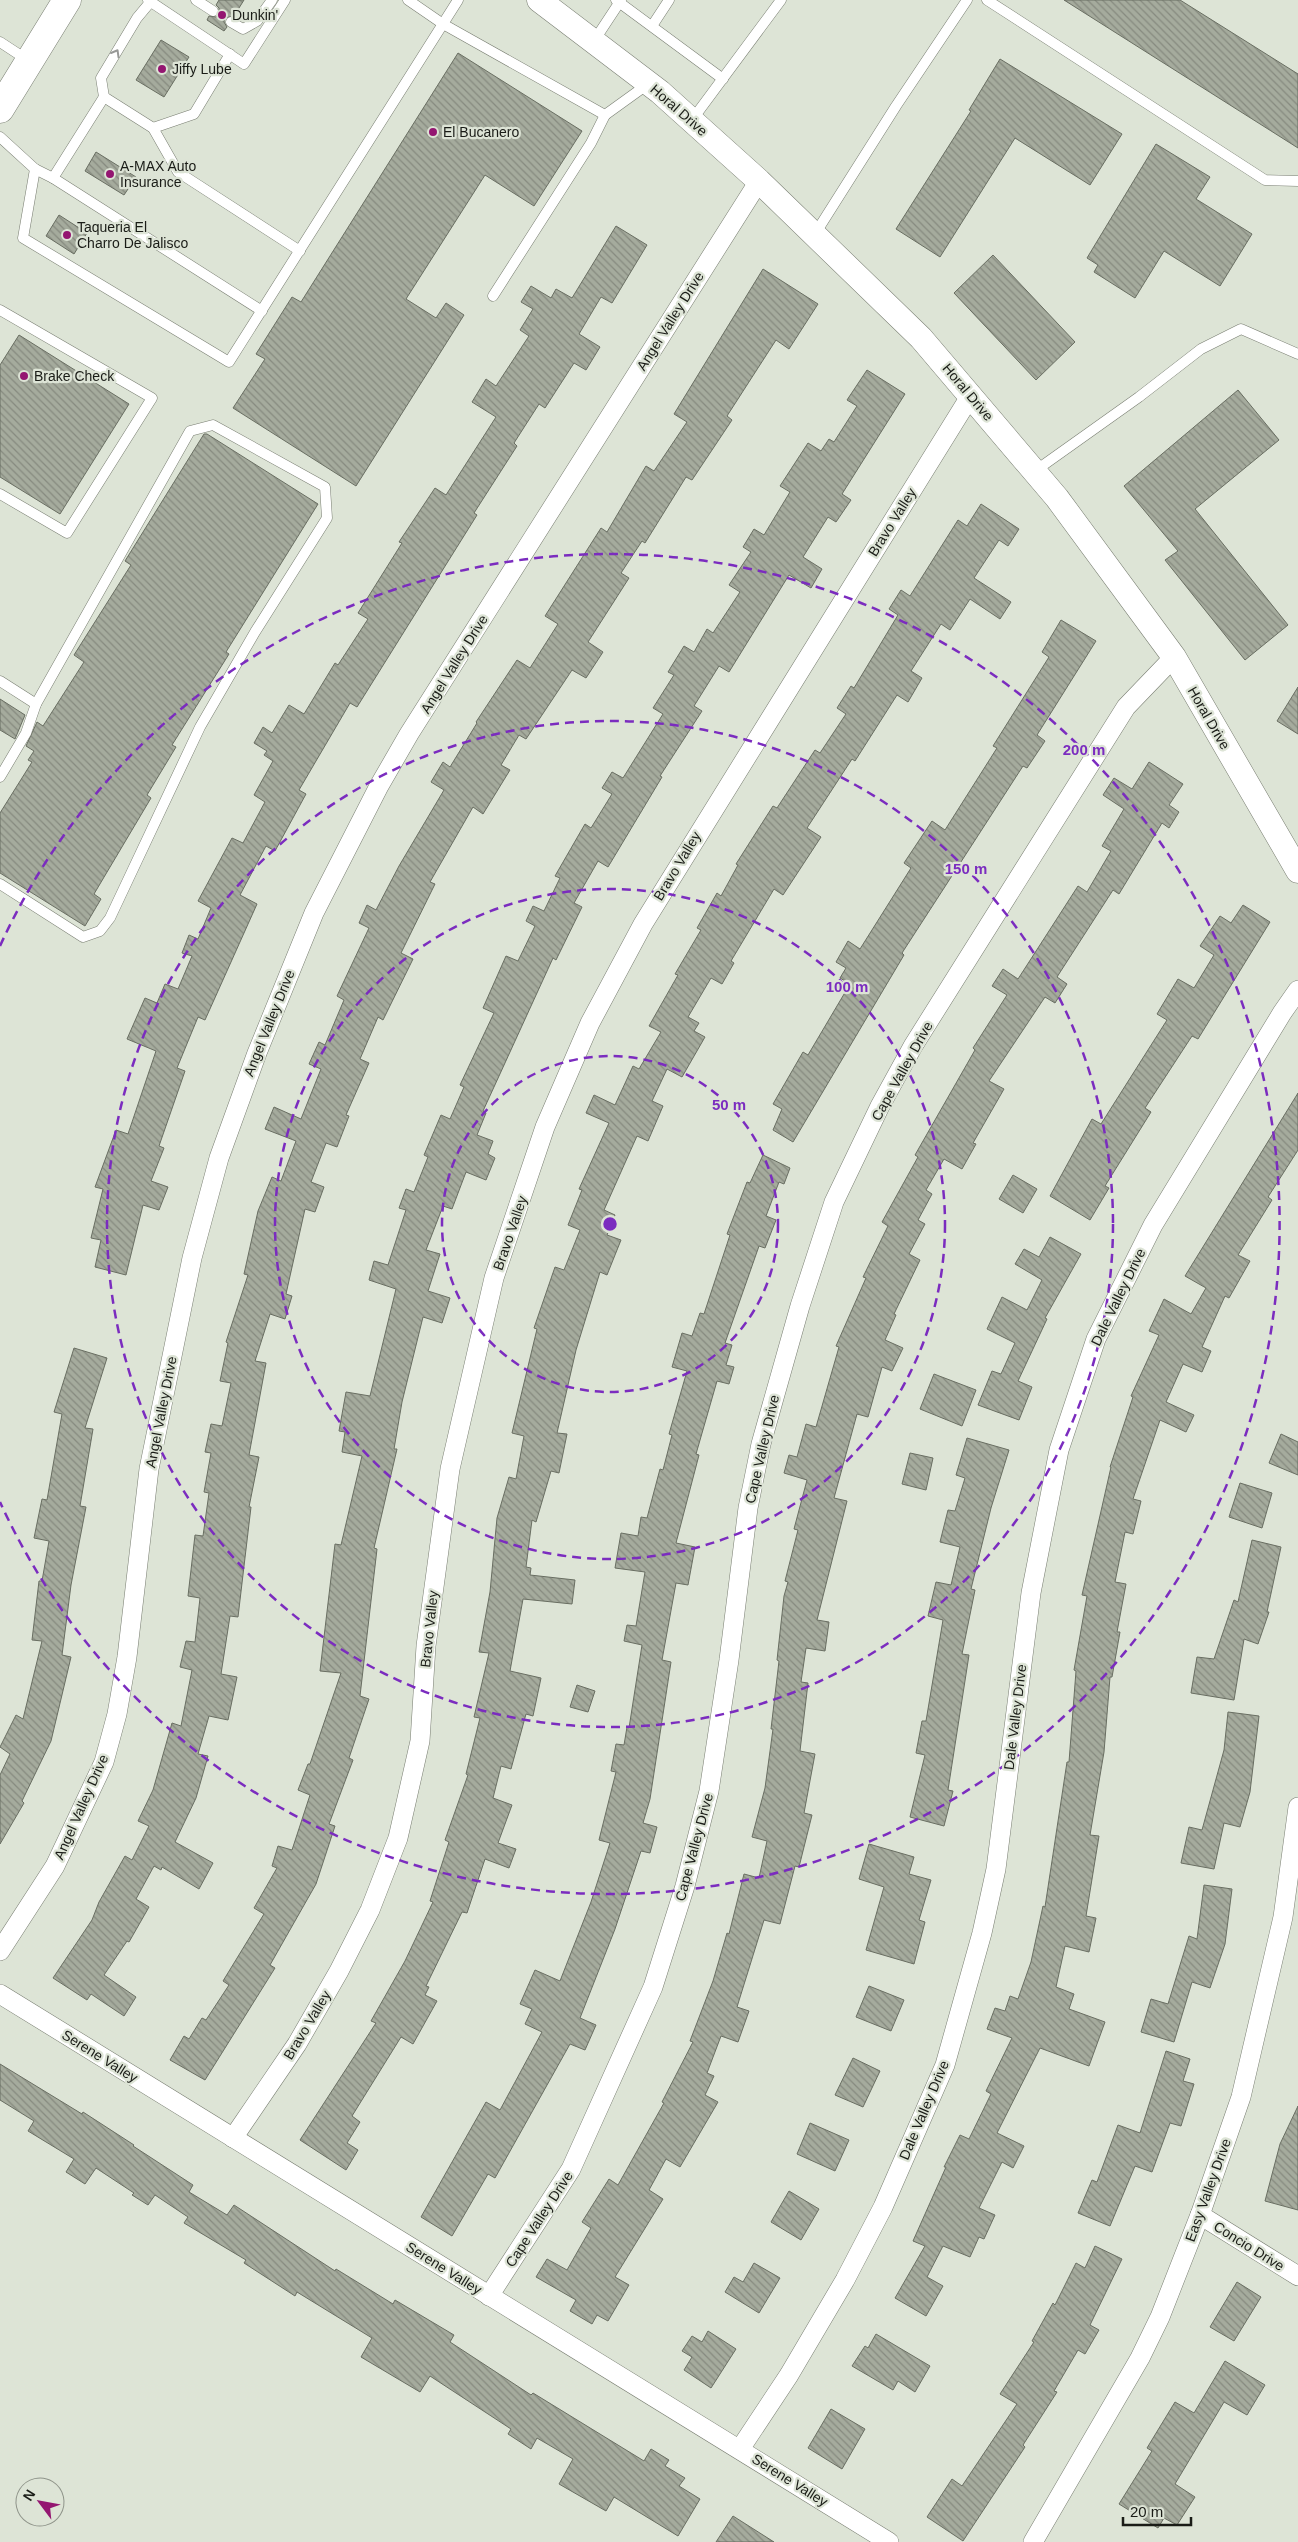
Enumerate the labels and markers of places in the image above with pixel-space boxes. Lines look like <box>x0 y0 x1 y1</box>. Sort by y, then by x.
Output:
place label: Dunkin' <box>232 7 278 23</box>
marker: Dunkin' <box>216 9 228 21</box>
place label: Jiffy Lube <box>172 61 232 77</box>
marker: Jiffy Lube <box>156 63 168 75</box>
place label: El Bucanero <box>443 124 519 140</box>
marker: El Bucanero <box>427 126 439 138</box>
place label: A-MAX Auto Insurance <box>120 158 196 190</box>
marker: A-MAX Auto Insurance <box>104 168 116 180</box>
place label: Taqueria El Charro De Jalisco <box>77 219 188 251</box>
marker: Taqueria El Charro De Jalisco <box>61 229 73 241</box>
place label: Brake Check <box>34 368 115 384</box>
marker: Brake Check <box>18 370 30 382</box>
centre of rings <box>601 1215 619 1233</box>

